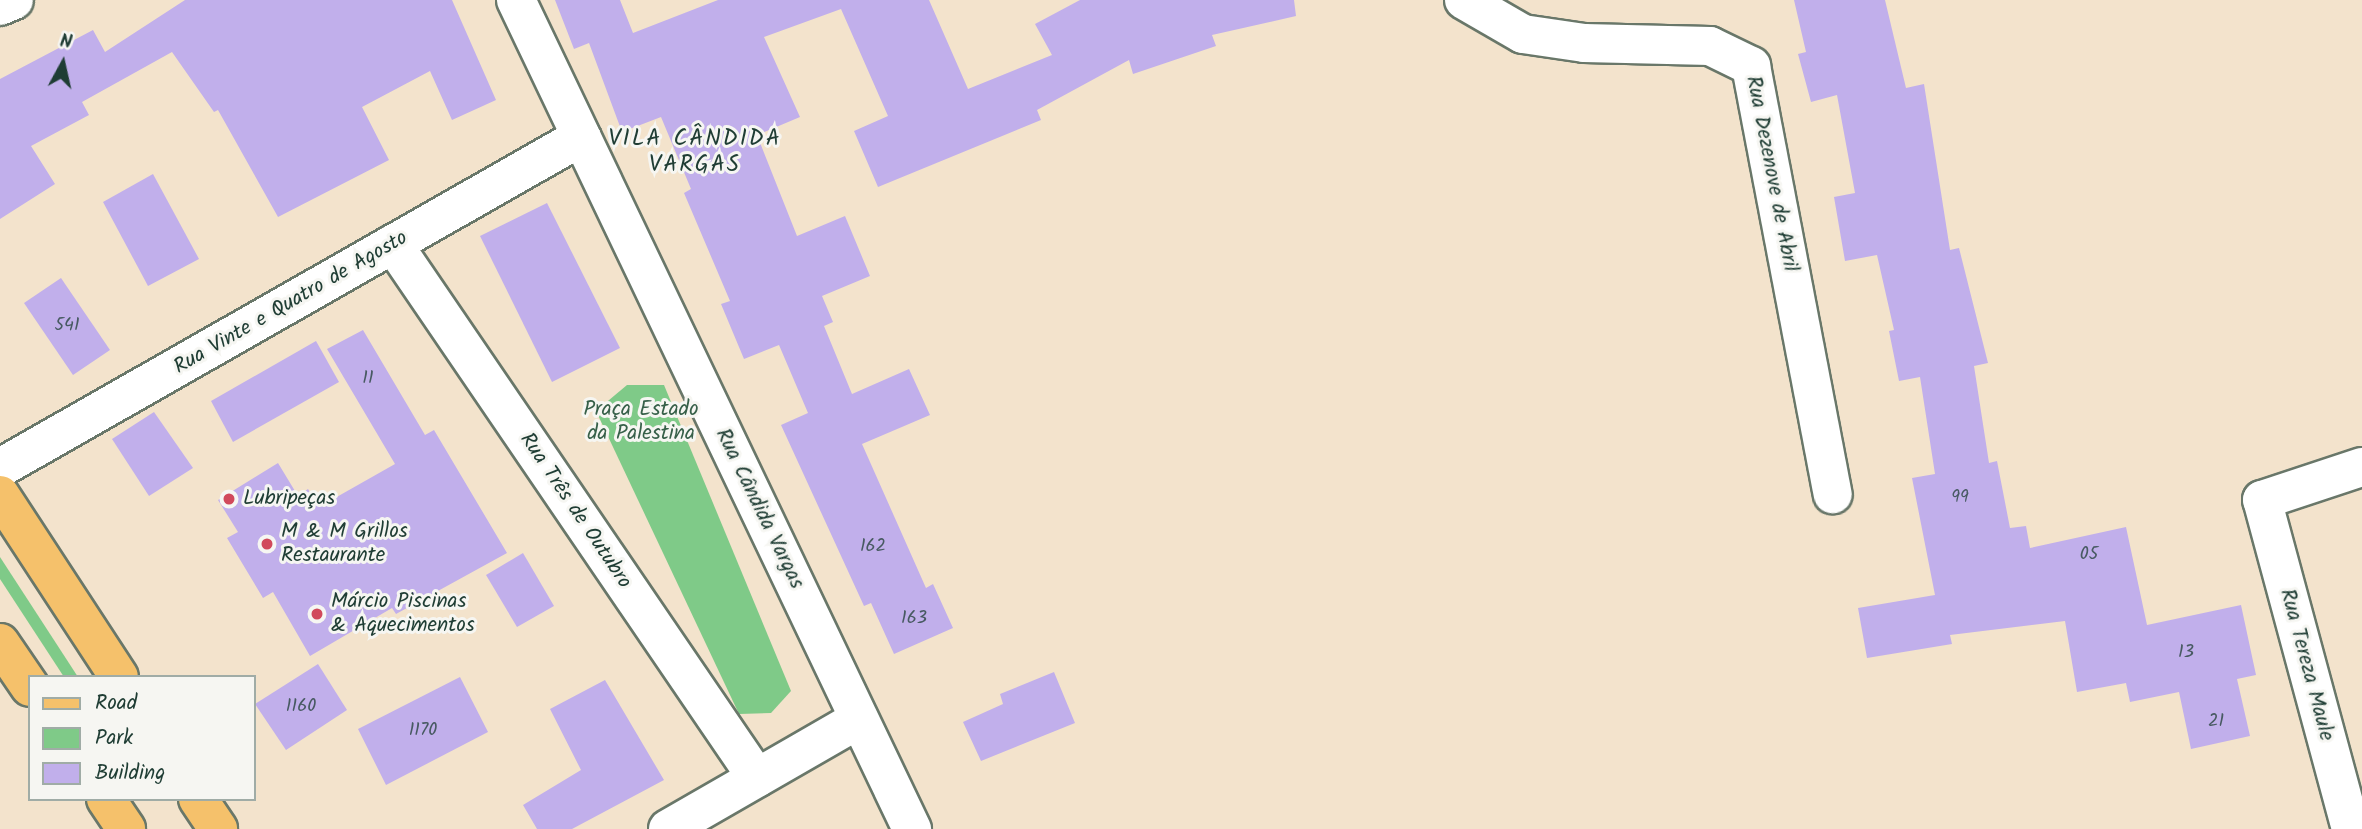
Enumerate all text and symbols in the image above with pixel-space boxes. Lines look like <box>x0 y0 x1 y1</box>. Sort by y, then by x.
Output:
text: N <box>58 27 74 58</box>
north arrow <box>28 28 98 98</box>
street label: Rua Dezenove de Abril <box>1740 74 1802 274</box>
district label: VILA CÂNDIDA VARGAS <box>610 125 780 179</box>
street label: Rua Vinte e Quatro de Agosto <box>170 226 412 380</box>
house number: 541 <box>54 315 80 337</box>
house number: 11 <box>362 368 374 390</box>
park label: Praça Estado da Palestina <box>583 397 699 447</box>
street label: Rua Cândida Vargas <box>709 425 809 593</box>
street label: Rua Três de Outubro <box>514 428 636 594</box>
place label: Lubripeças <box>243 486 335 512</box>
house number: 99 <box>1951 487 1969 509</box>
marker: Lubripeças <box>221 491 237 507</box>
place label: M & M Grillos Restaurante <box>281 519 408 569</box>
marker: M & M Grillos Restaurante <box>259 536 275 552</box>
house number: 162 <box>860 536 886 558</box>
house number: 05 <box>2080 544 2098 566</box>
street label: Rua Tereza Maule <box>2274 586 2338 744</box>
place label: Márcio Piscinas & Aquecimentos <box>331 589 475 639</box>
marker: Márcio Piscinas & Aquecimentos <box>309 606 325 622</box>
house number: 163 <box>901 608 927 630</box>
house number: 13 <box>2178 642 2194 664</box>
legend <box>28 675 256 801</box>
text: Road <box>95 687 137 720</box>
house number: 1160 <box>286 696 316 718</box>
house number: 21 <box>2208 711 2224 733</box>
house number: 1170 <box>409 720 437 742</box>
text: Park <box>95 722 133 755</box>
text: Building <box>95 757 165 790</box>

